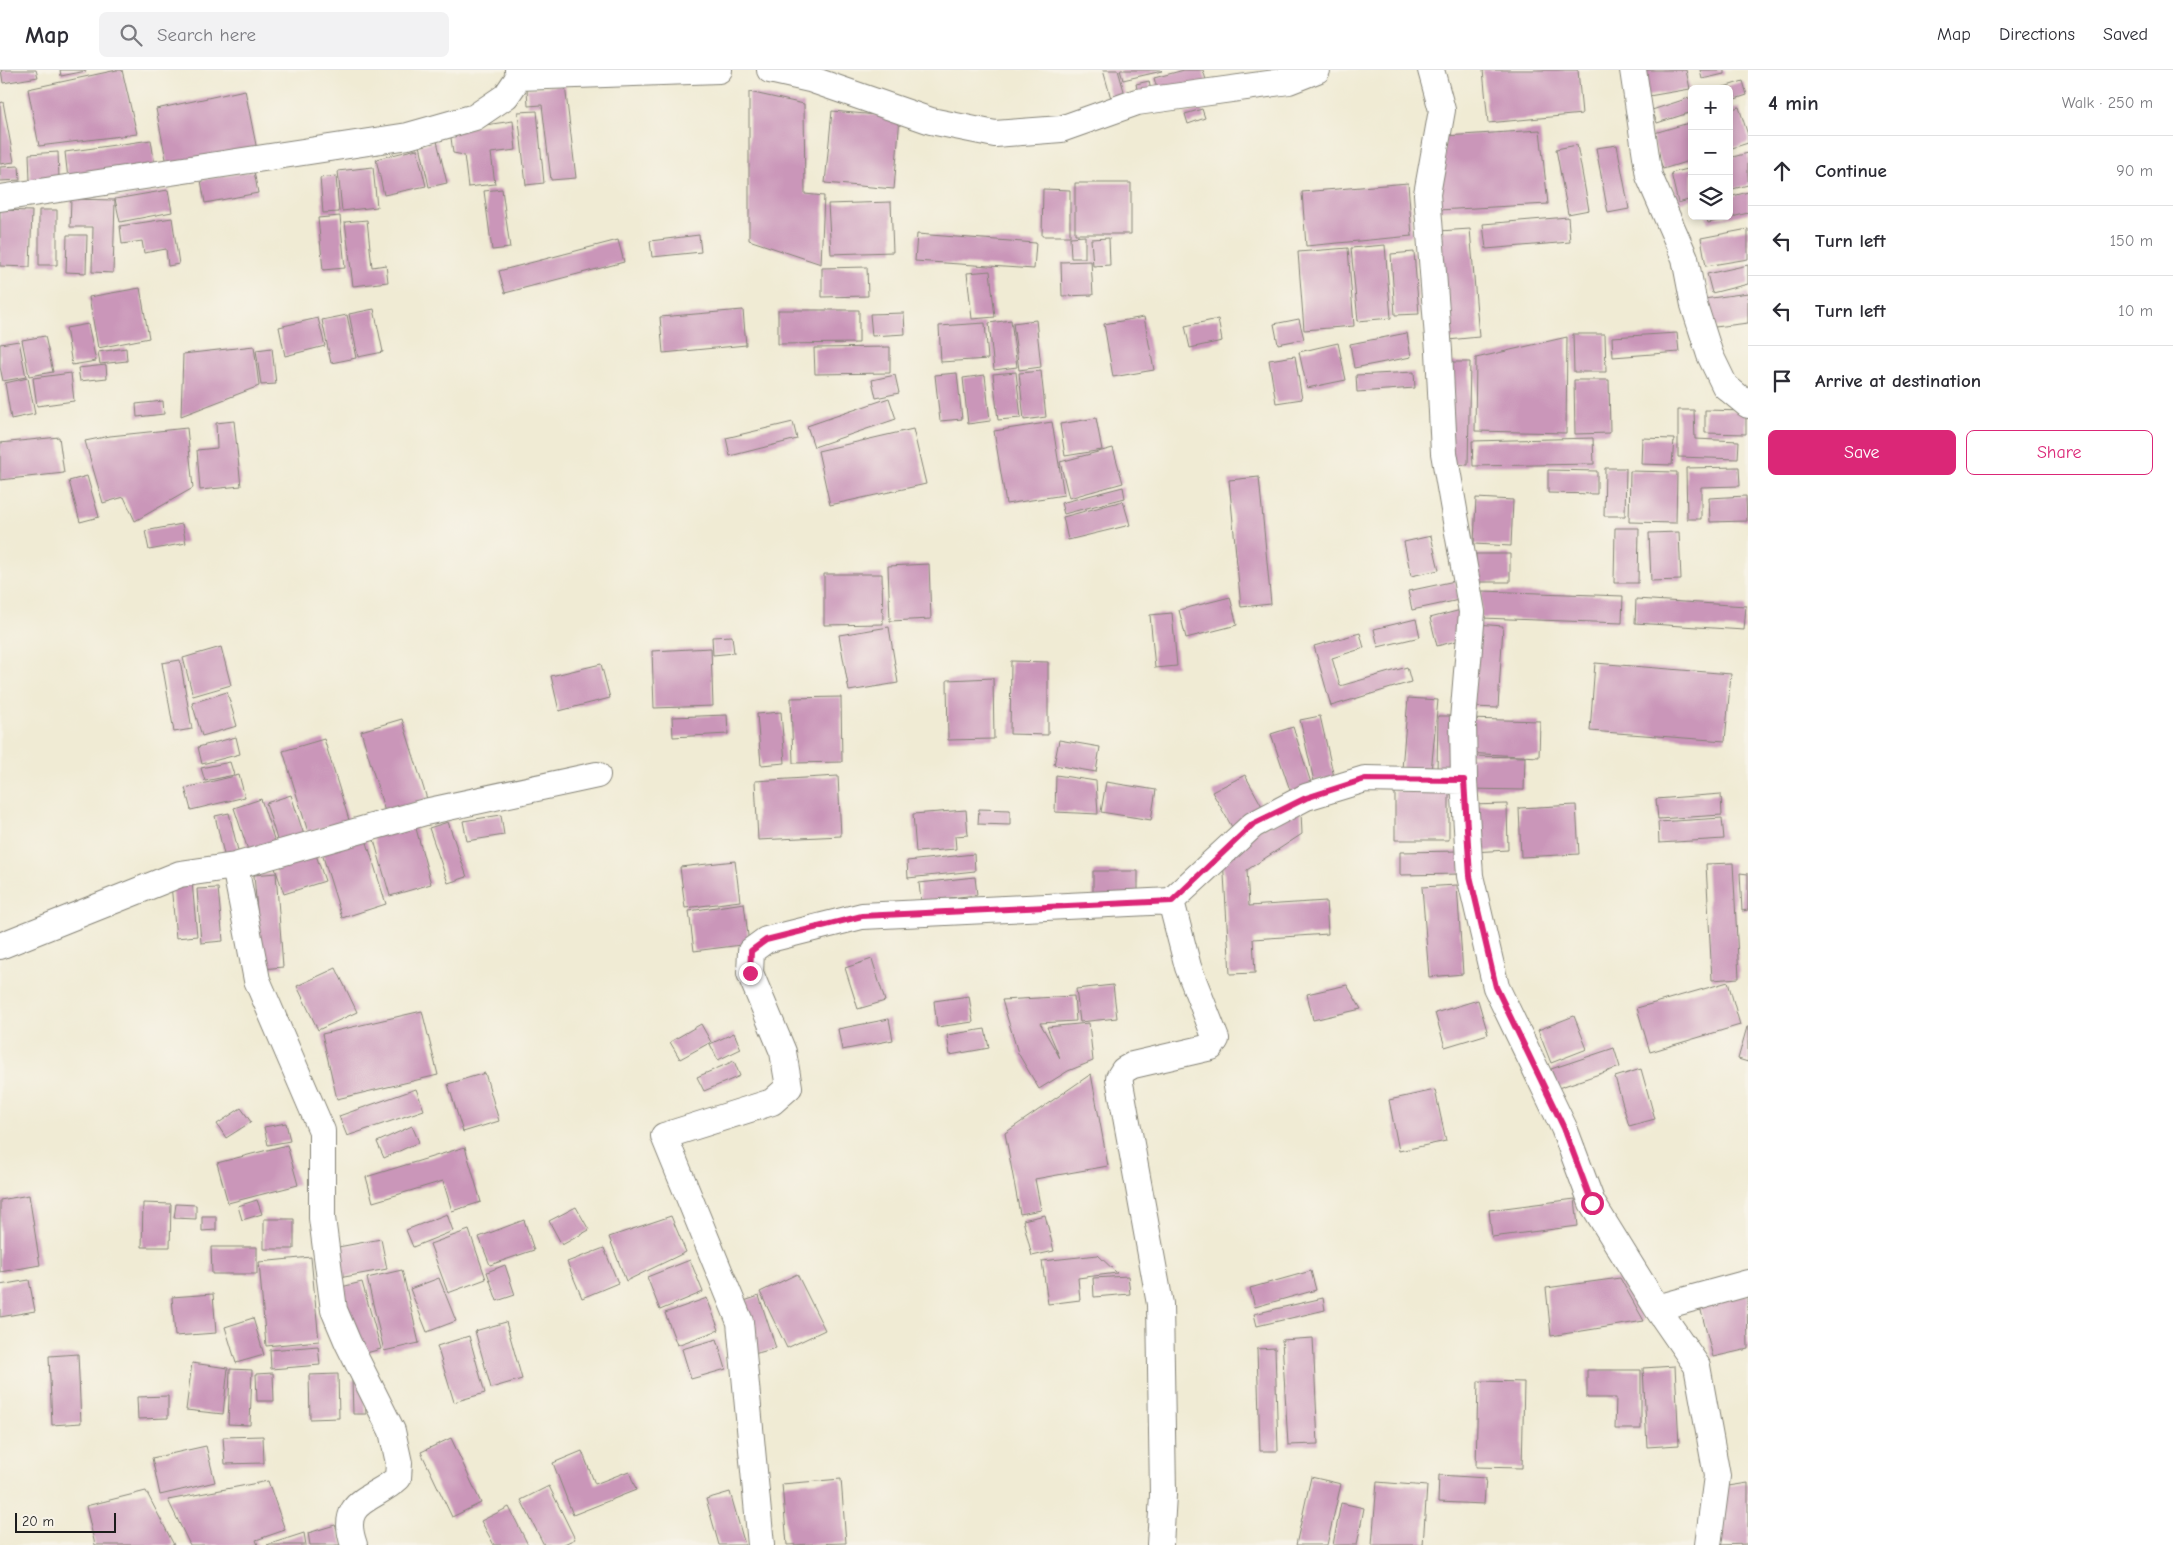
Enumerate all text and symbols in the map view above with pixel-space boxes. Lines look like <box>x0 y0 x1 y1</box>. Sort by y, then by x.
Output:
search box <box>99 12 449 57</box>
text: Map <box>25 21 69 49</box>
icon: search <box>117 21 145 49</box>
text: Search here <box>157 24 256 46</box>
text: Map <box>1937 24 1971 45</box>
text: Directions <box>1999 24 2075 45</box>
text: Saved <box>2103 24 2148 45</box>
map controls <box>1688 85 1733 220</box>
button: + <box>1688 85 1733 130</box>
text: 4 min <box>1768 91 1819 115</box>
text: Walk · 250 m <box>2062 94 2153 112</box>
button: − <box>1688 130 1733 175</box>
icon: ahead <box>1768 157 1796 185</box>
text: Continue <box>1815 160 1887 182</box>
text: 90 m <box>2116 162 2153 180</box>
button: layers <box>1688 175 1733 220</box>
icon: left <box>1768 227 1796 255</box>
text: Turn left <box>1815 230 1886 252</box>
text: 150 m <box>2110 232 2153 250</box>
icon: left <box>1768 297 1796 325</box>
text: Turn left <box>1815 300 1886 322</box>
text: 10 m <box>2118 302 2153 320</box>
icon: arrive <box>1768 367 1796 395</box>
text: Arrive at destination <box>1815 370 1981 392</box>
button: Save <box>1768 430 1956 475</box>
button: Share <box>1966 430 2153 475</box>
route end <box>739 962 762 985</box>
route start <box>1581 1192 1604 1215</box>
scale bar <box>15 1510 116 1533</box>
text: 20 m <box>22 1513 54 1530</box>

